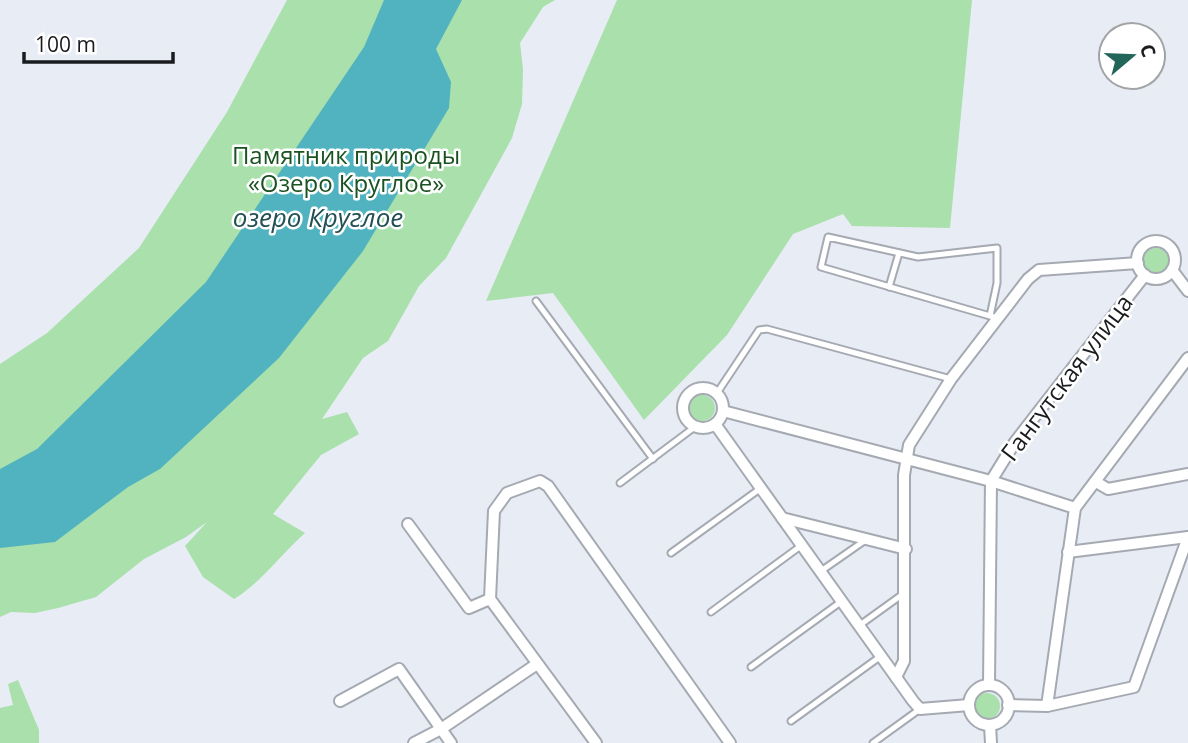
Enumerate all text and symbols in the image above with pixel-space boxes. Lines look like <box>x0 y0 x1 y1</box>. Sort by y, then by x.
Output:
scale bar <box>24 21 173 65</box>
north arrow <box>1097 21 1167 91</box>
text: 100 m <box>35 30 96 58</box>
text: С <box>1134 41 1162 60</box>
park label: Памятник природы «Озеро Круглое» <box>232 138 460 199</box>
water label: озеро Круглое <box>233 199 403 235</box>
street label: Гангутская улица <box>992 287 1140 467</box>

